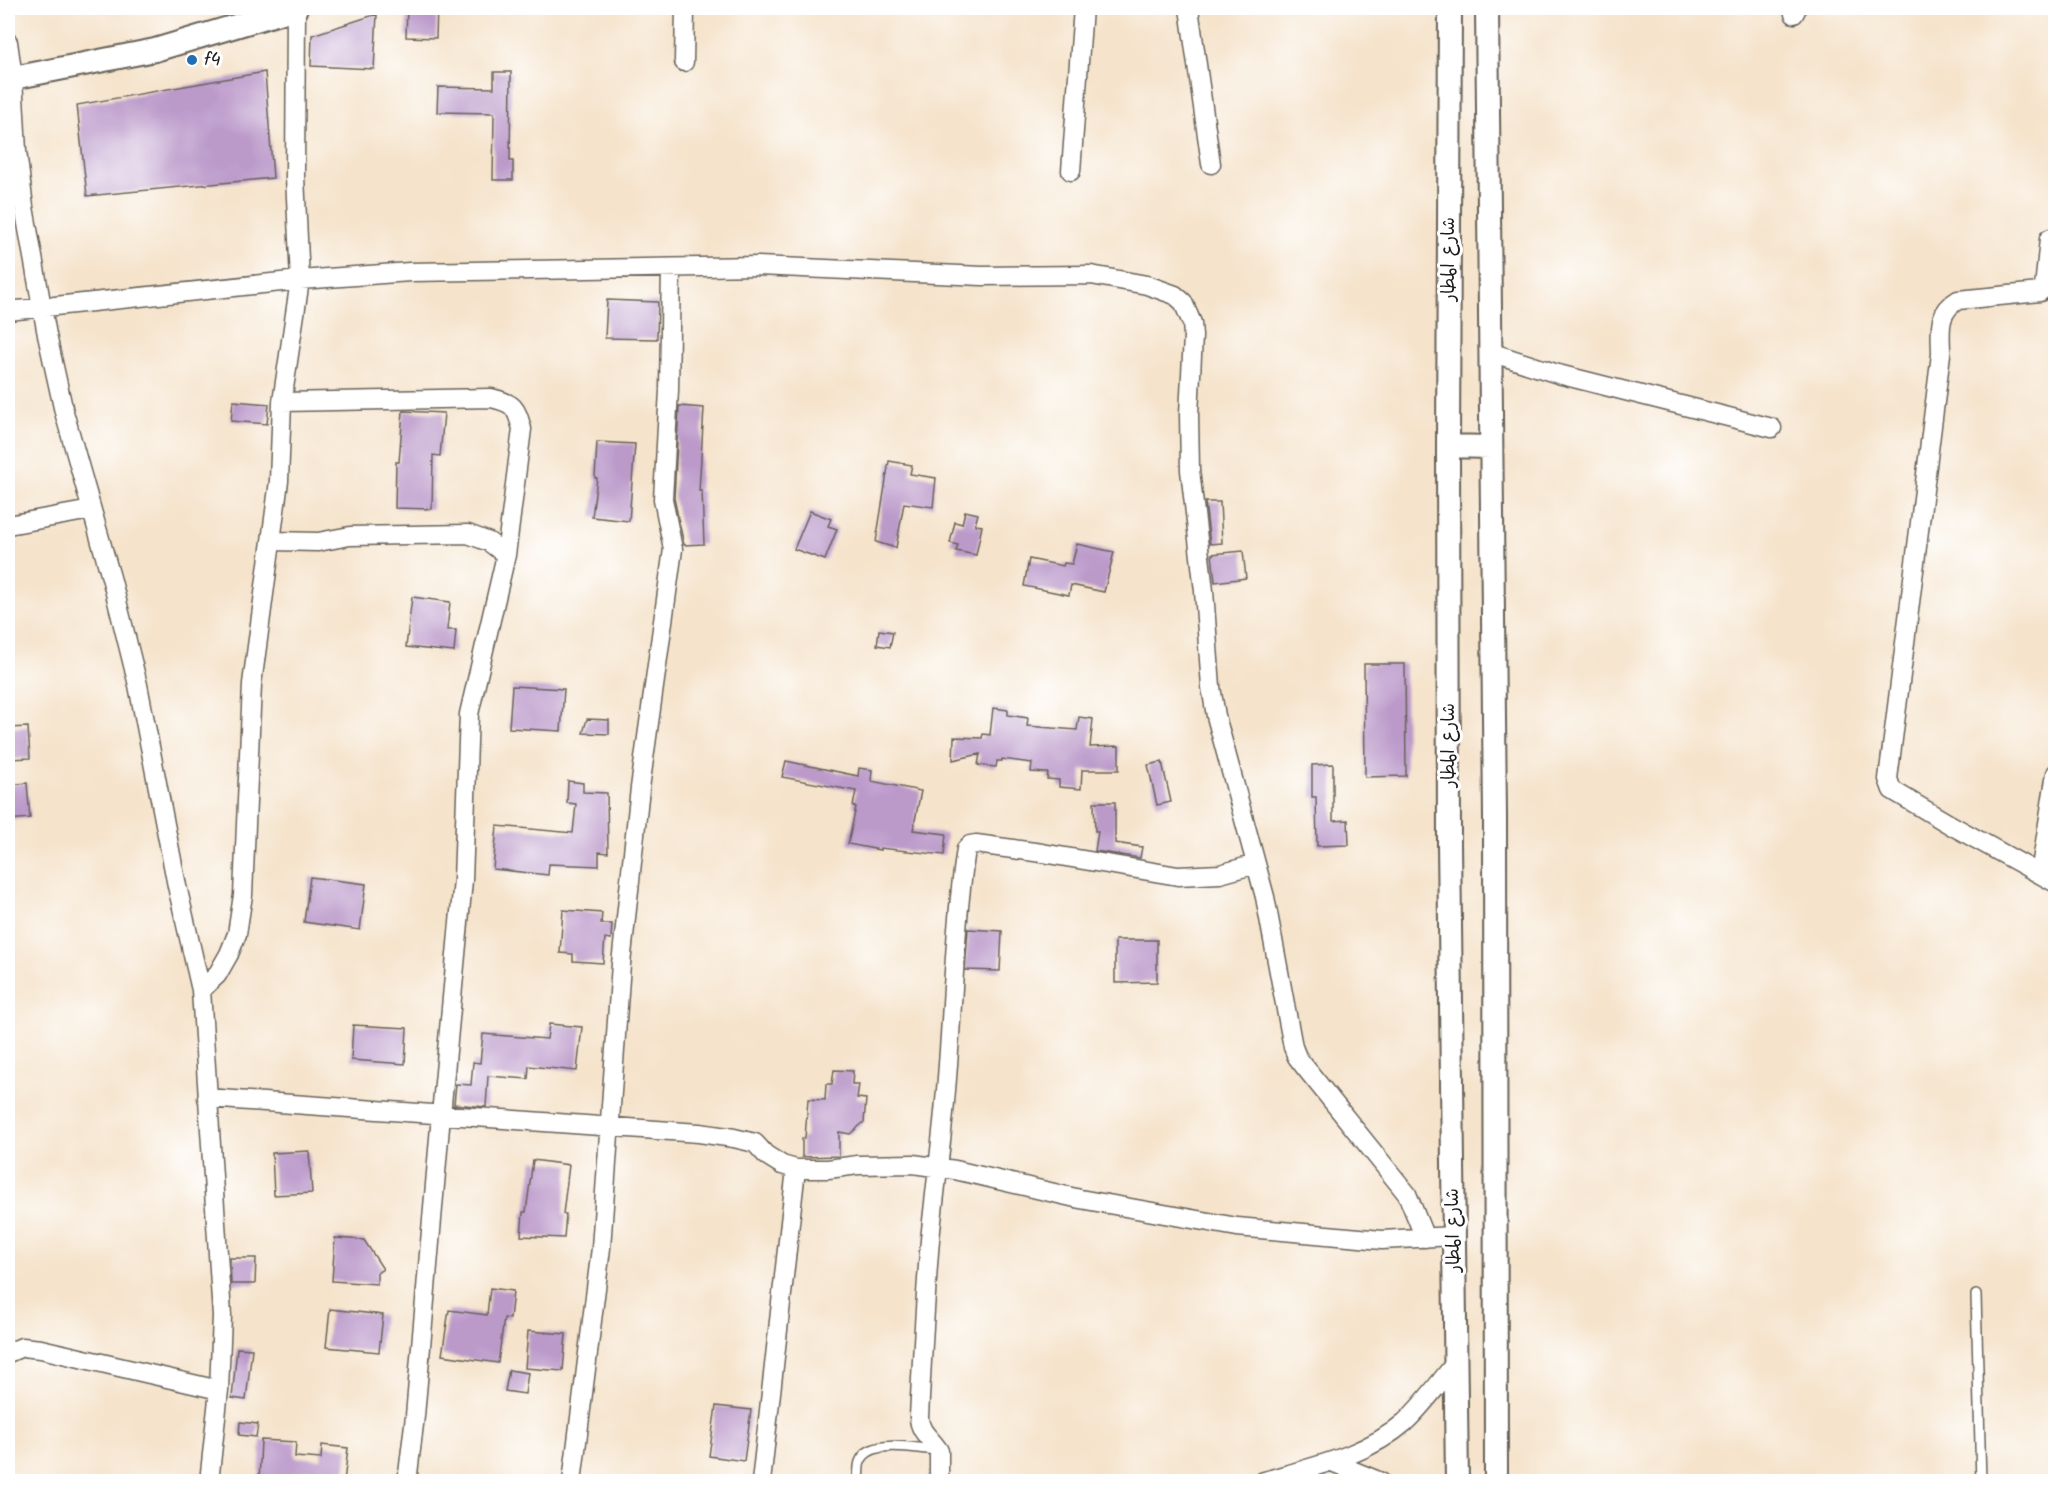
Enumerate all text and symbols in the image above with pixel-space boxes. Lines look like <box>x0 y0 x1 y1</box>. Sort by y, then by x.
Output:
place label: f4 <box>204 46 221 75</box>
marker: f4 <box>185 53 199 67</box>
street label: شارع المطار <box>1435 217 1464 303</box>
street label: شارع المطار <box>1435 703 1464 789</box>
street label: شارع المطار <box>1439 1188 1469 1274</box>

